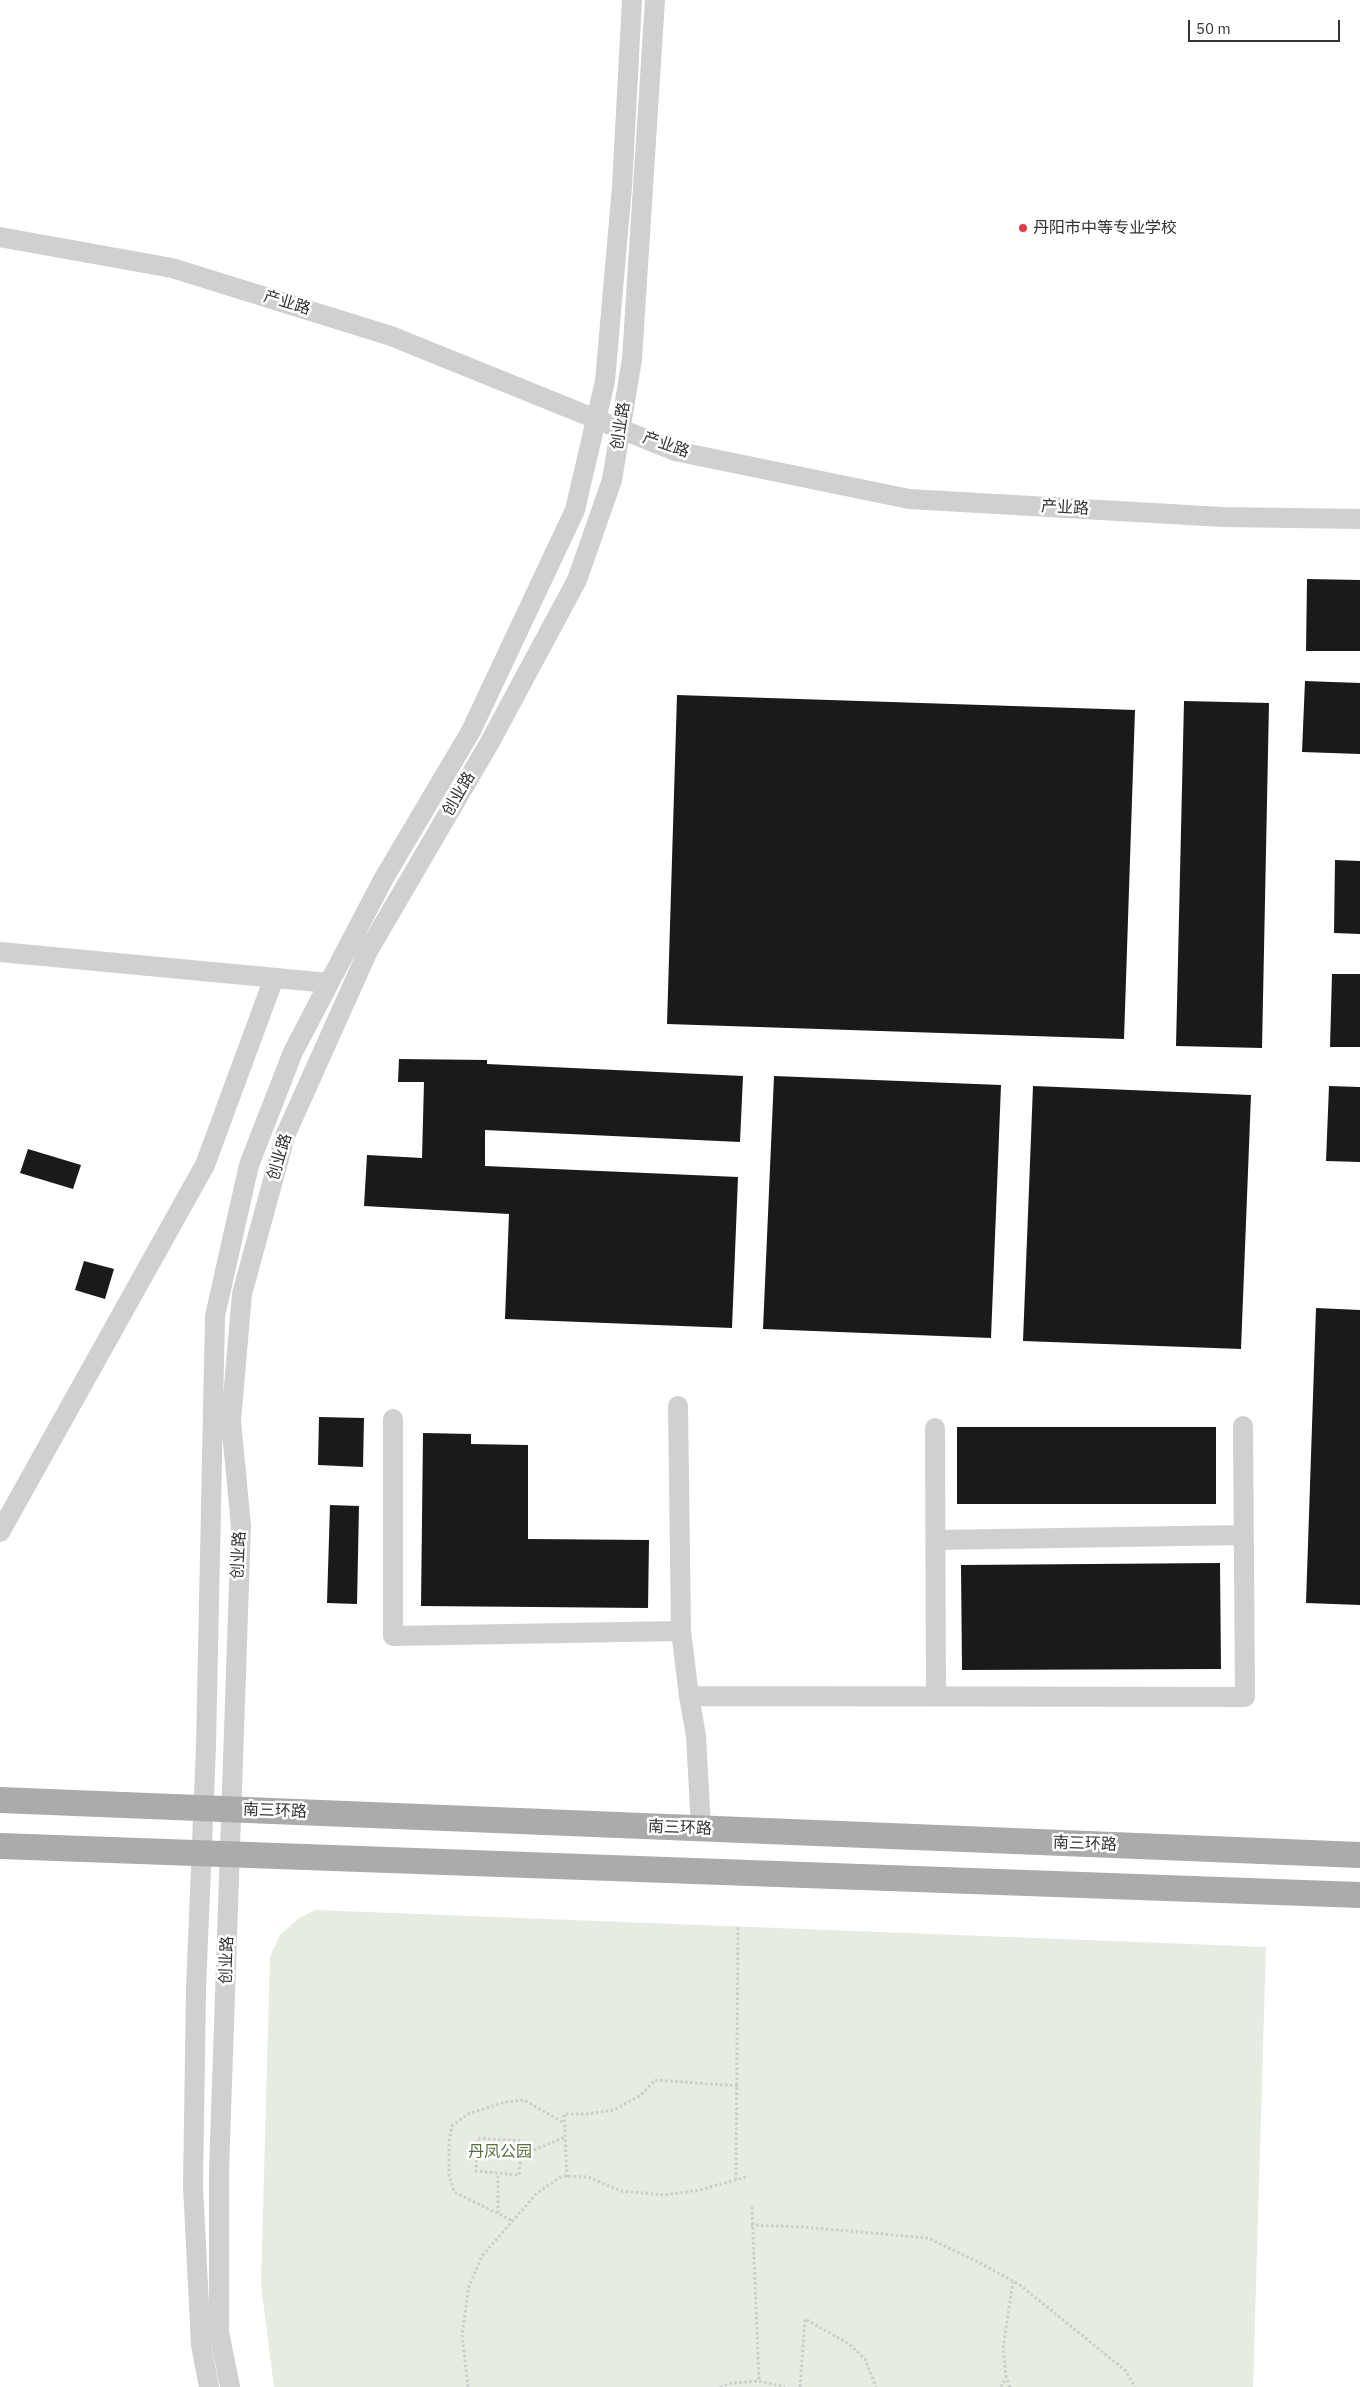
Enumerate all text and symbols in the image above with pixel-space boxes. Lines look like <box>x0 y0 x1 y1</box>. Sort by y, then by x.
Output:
scale bar <box>1190 10 1342 42</box>
text: 50 m <box>1196 19 1231 38</box>
place label: 丹阳市中等专业学校 <box>1033 218 1177 238</box>
marker: 丹阳市中等专业学校 <box>1017 222 1029 234</box>
street label: 产业路 <box>261 287 313 319</box>
street label: 创业路 <box>608 401 634 451</box>
street label: 产业路 <box>640 428 692 462</box>
street label: 产业路 <box>1041 497 1089 519</box>
street label: 创业路 <box>439 768 479 820</box>
street label: 创业路 <box>264 1131 296 1183</box>
street label: 创业路 <box>228 1531 250 1579</box>
street label: 南三环路 <box>243 1800 307 1822</box>
street label: 南三环路 <box>648 1817 712 1839</box>
street label: 南三环路 <box>1053 1833 1117 1855</box>
street label: 创业路 <box>217 1936 237 1984</box>
park label: 丹凤公园 <box>468 2142 532 2162</box>

